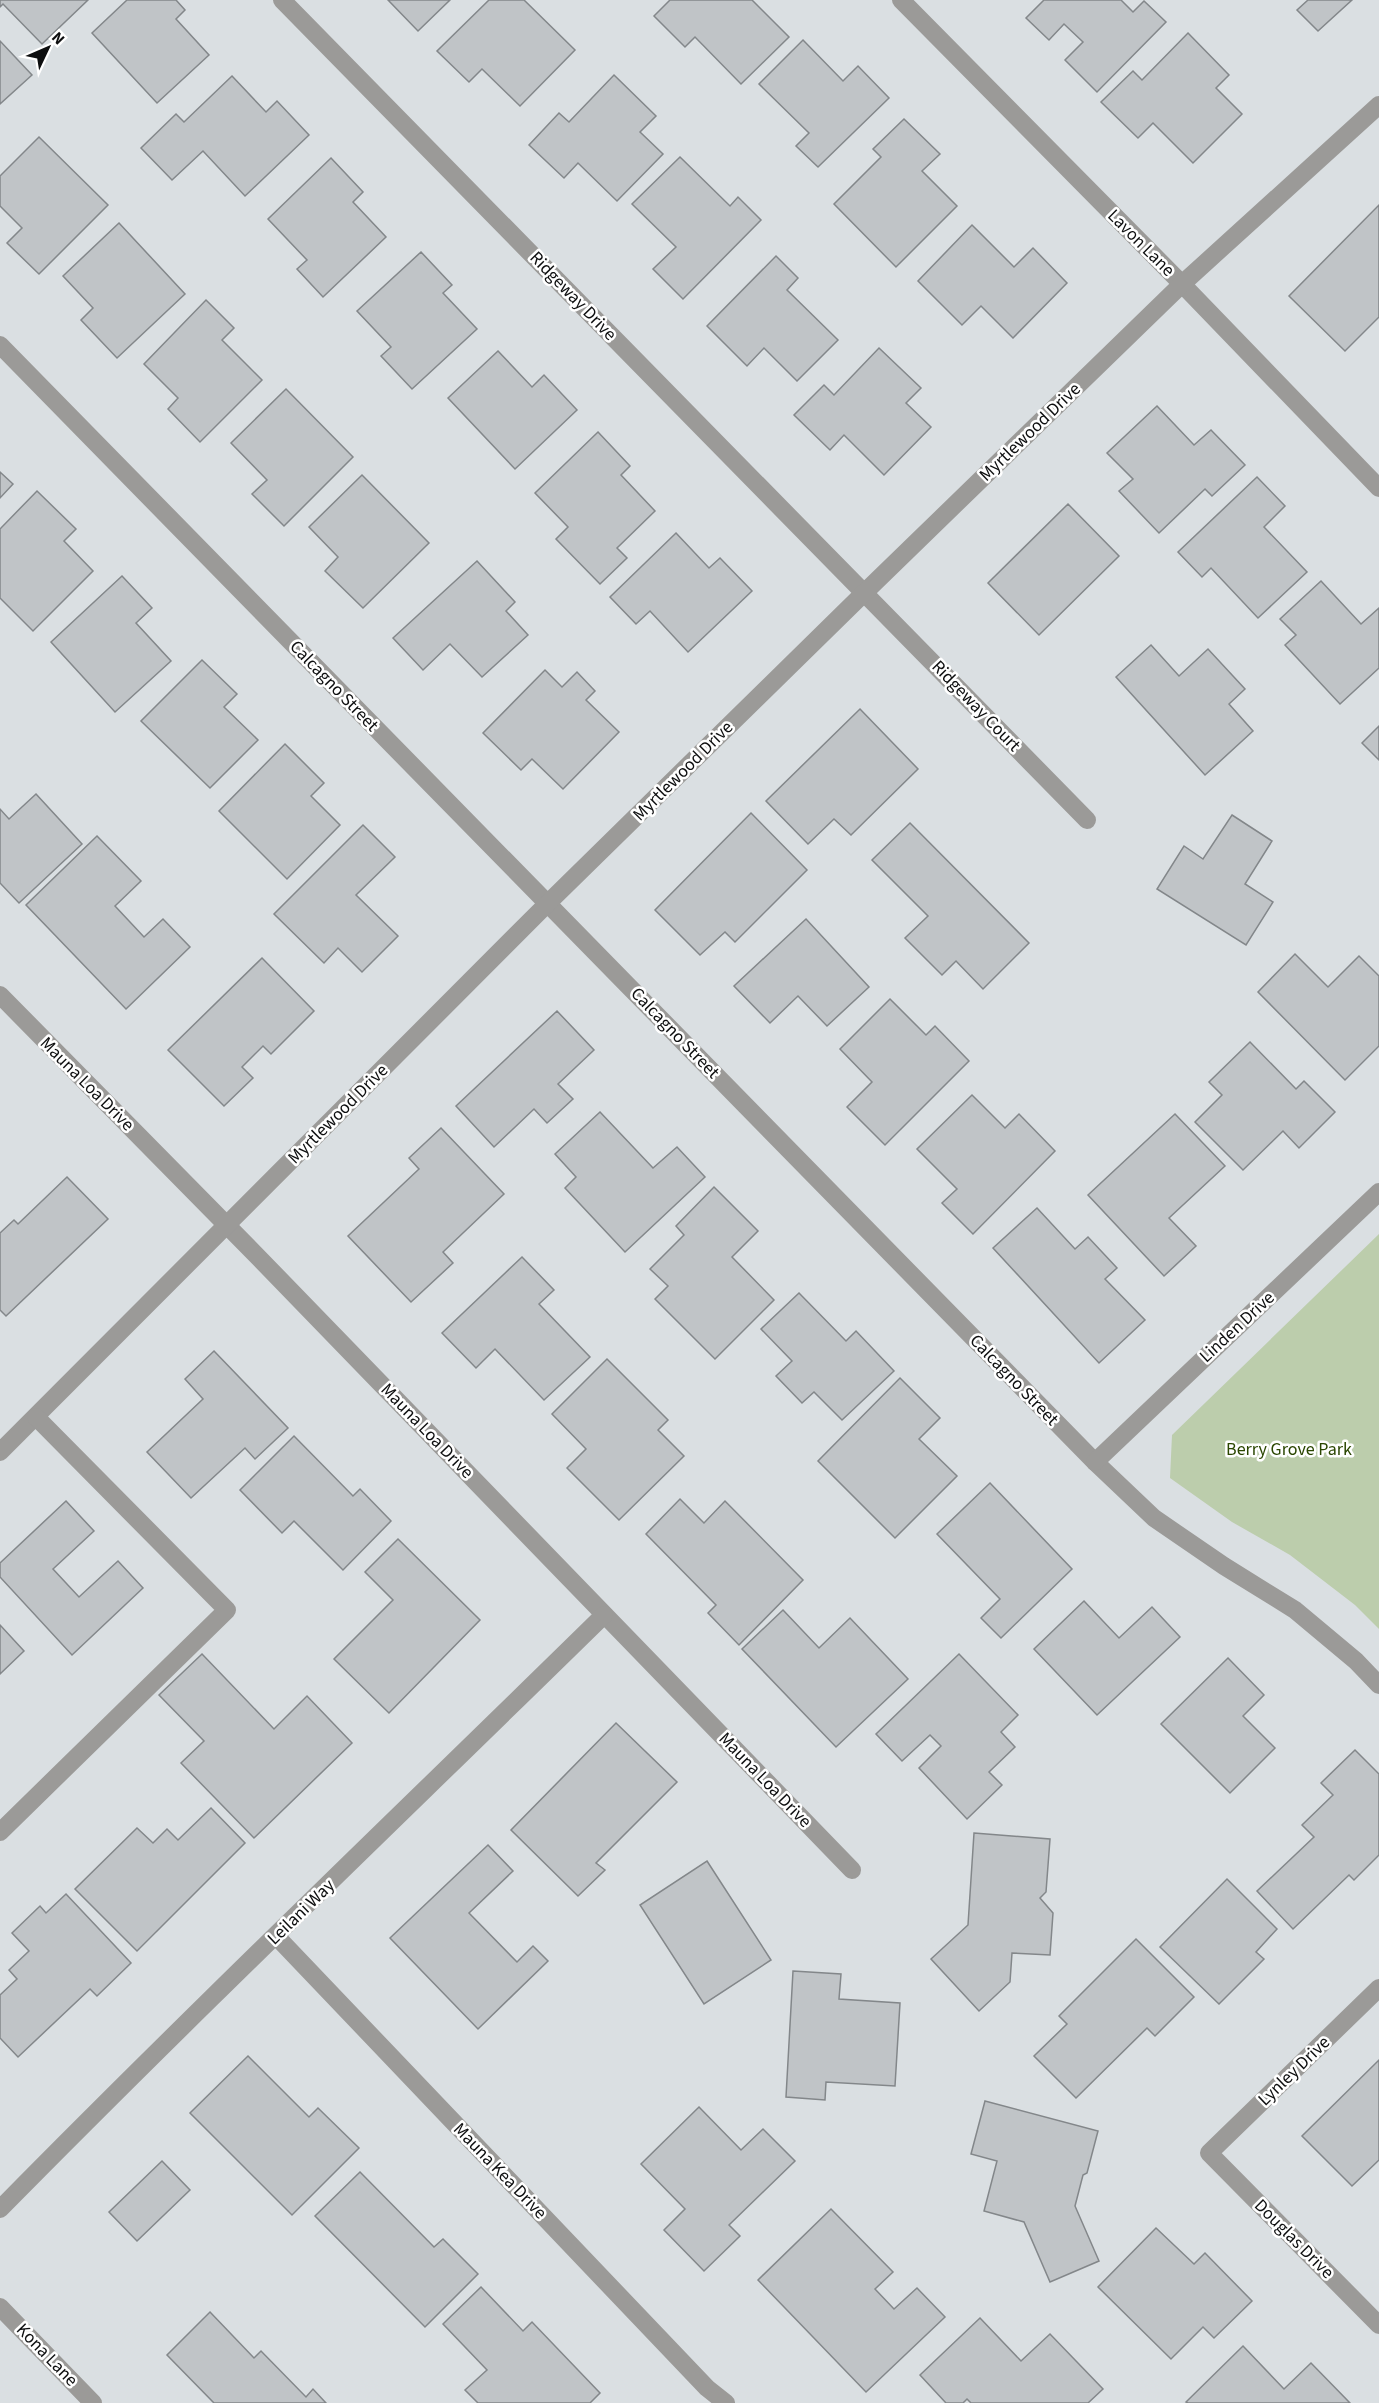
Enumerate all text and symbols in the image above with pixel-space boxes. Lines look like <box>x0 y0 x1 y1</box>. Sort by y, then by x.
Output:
north arrow <box>18 18 78 78</box>
text: N <box>46 27 70 50</box>
street label: Lavon Lane <box>1102 204 1180 282</box>
street label: Ridgeway Drive <box>524 246 622 346</box>
street label: Myrtlewood Drive <box>974 377 1086 487</box>
street label: Calcagno Street <box>284 635 384 737</box>
street label: Ridgeway Court <box>926 655 1026 757</box>
street label: Myrtlewood Drive <box>627 715 739 827</box>
street label: Calcagno Street <box>625 982 725 1084</box>
street label: Mauna Loa Drive <box>34 1031 140 1137</box>
street label: Myrtlewood Drive <box>282 1058 394 1170</box>
street label: Linden Drive <box>1194 1286 1280 1368</box>
street label: Calcagno Street <box>964 1329 1064 1431</box>
street label: Mauna Loa Drive <box>375 1378 479 1484</box>
park label: Berry Grove Park <box>1226 1437 1352 1462</box>
street label: Mauna Loa Drive <box>713 1727 817 1833</box>
street label: Leilani Way <box>262 1873 341 1950</box>
street label: Lynley Drive <box>1253 2030 1335 2112</box>
street label: Mauna Kea Drive <box>448 2117 552 2225</box>
street label: Douglas Drive <box>1249 2194 1339 2284</box>
street label: Kona Lane <box>11 2318 84 2392</box>

